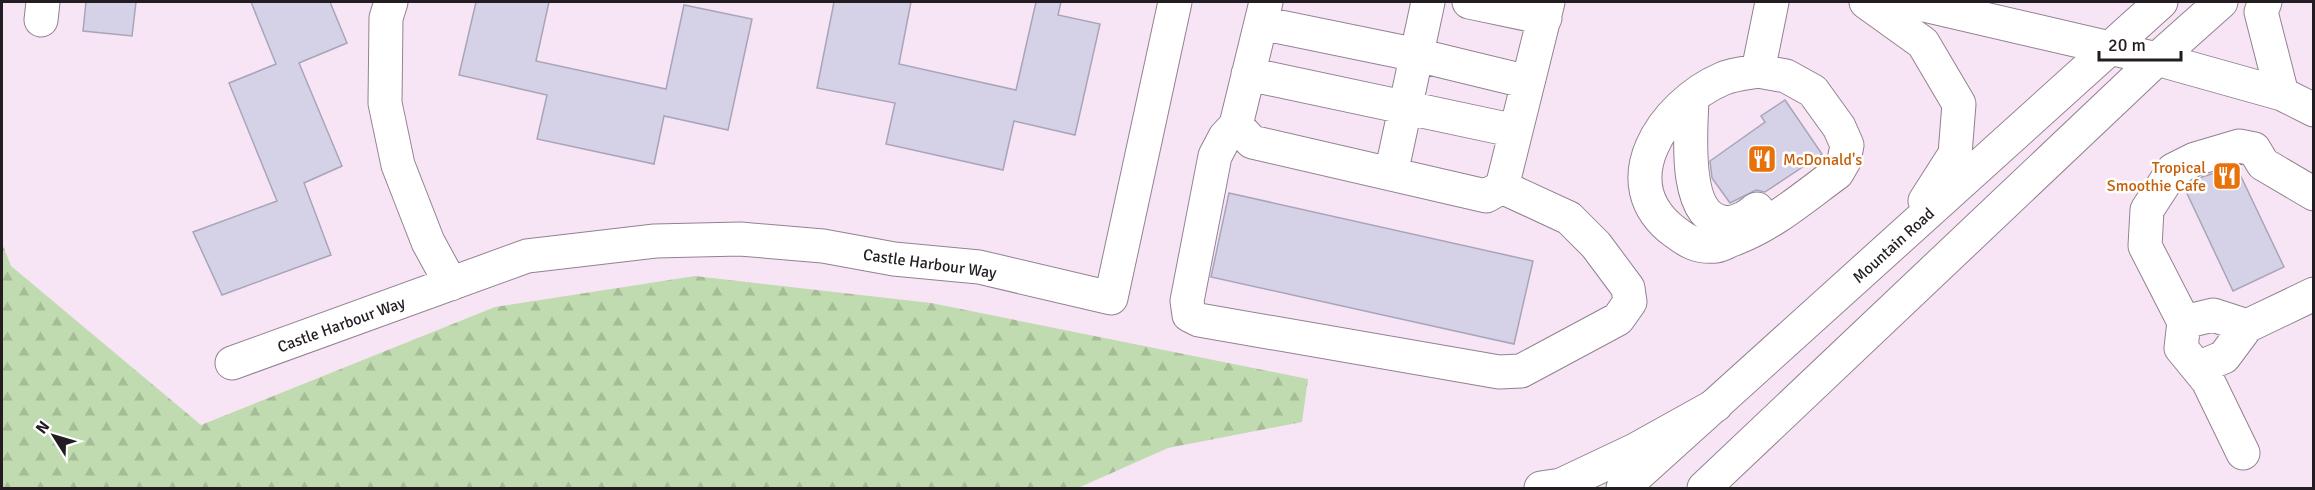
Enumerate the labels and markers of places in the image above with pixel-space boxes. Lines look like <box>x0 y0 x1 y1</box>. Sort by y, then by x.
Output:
restaurant icon: McDonald's <box>1746 143 1778 175</box>
place label: McDonald's <box>1783 150 1862 170</box>
place label: Tropical Smoothie Cafe <box>2107 158 2206 196</box>
restaurant icon: Tropical Smoothie Cafe <box>2211 160 2243 192</box>

